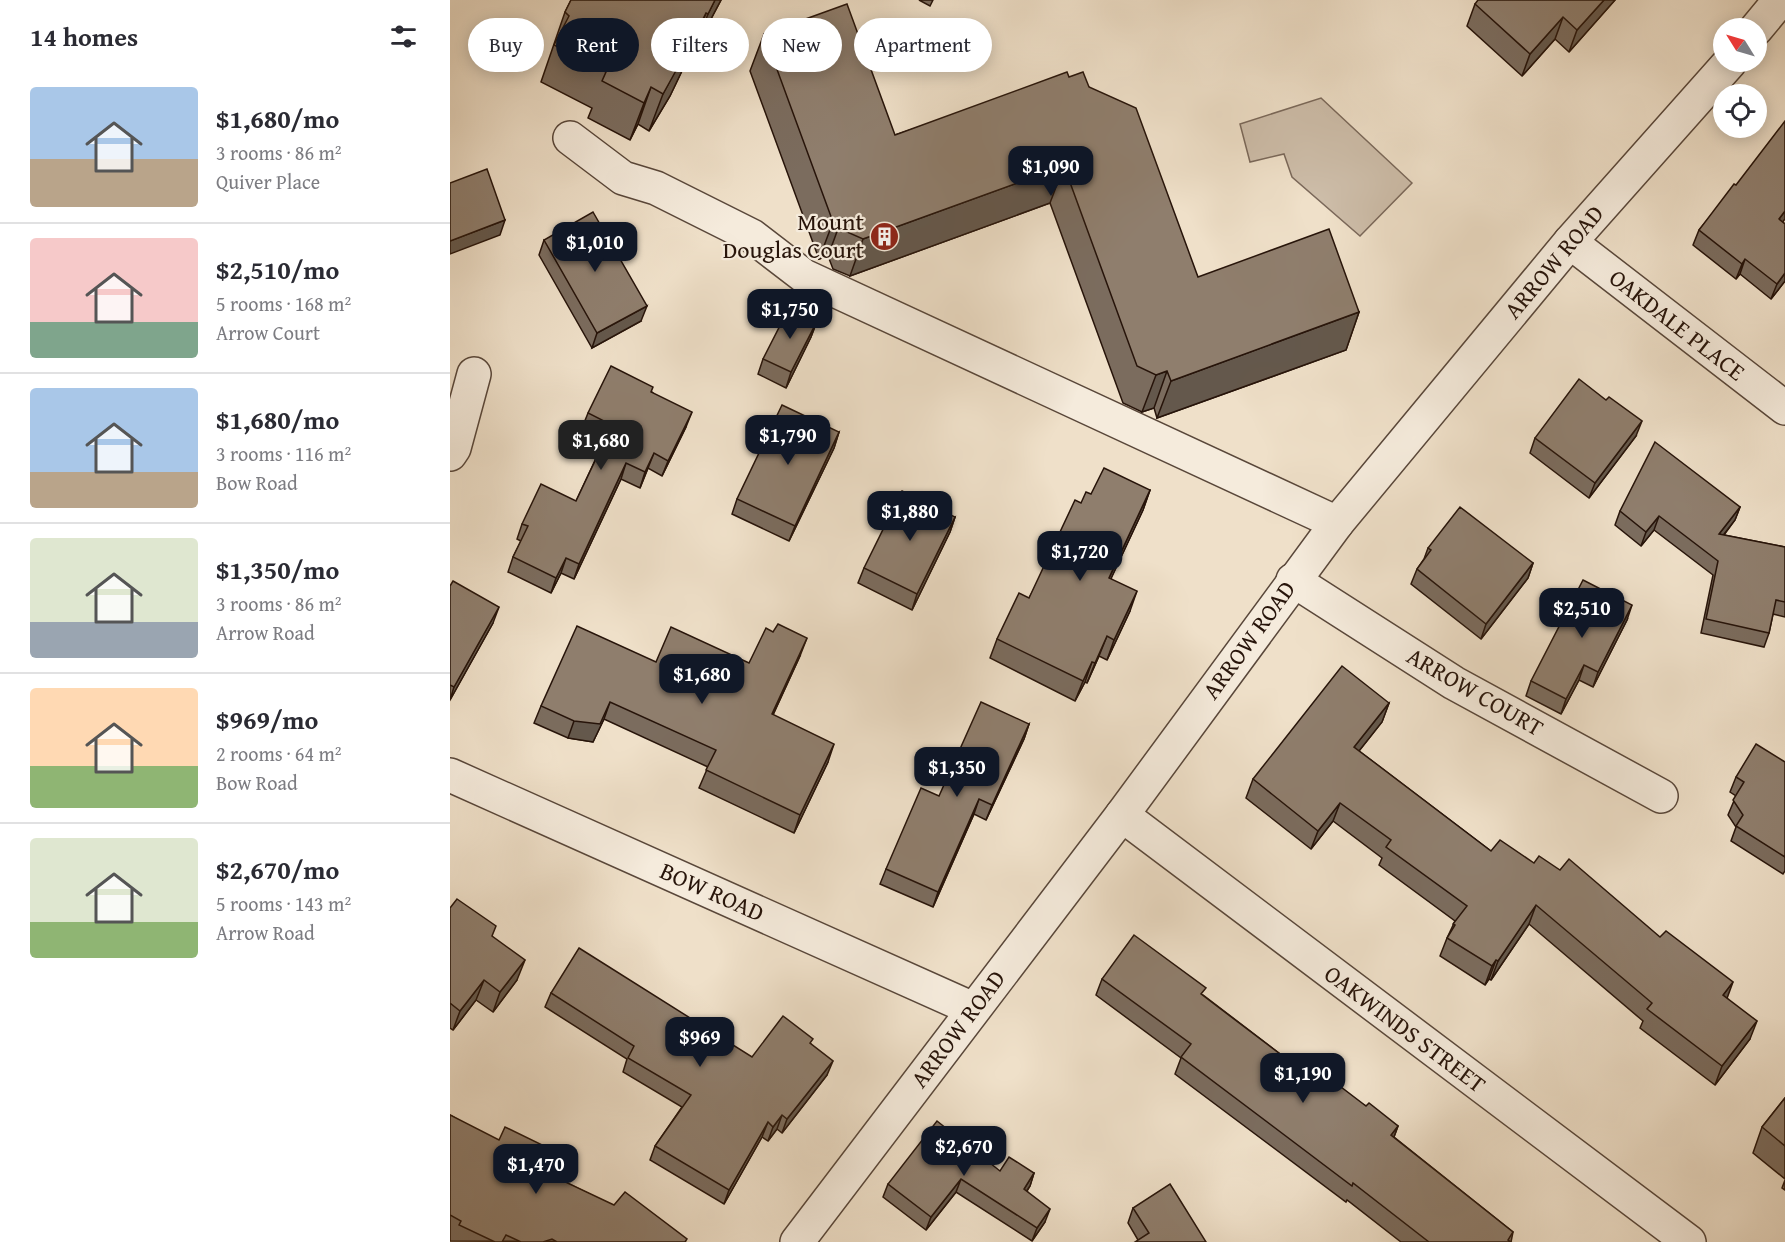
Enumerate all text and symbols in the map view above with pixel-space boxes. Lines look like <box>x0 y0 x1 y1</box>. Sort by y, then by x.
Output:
text: 14 homes <box>30 17 138 56</box>
chip: Buy <box>468 18 544 72</box>
chip: Rent <box>556 18 639 72</box>
chip: Filters <box>651 18 749 72</box>
chip: New <box>761 18 842 72</box>
chip: Apartment <box>854 18 992 72</box>
north arrow <box>1713 18 1767 72</box>
map controls <box>1713 18 1767 138</box>
icon: filters <box>387 20 420 53</box>
button: locate <box>1713 84 1767 138</box>
text: $1,680/mo <box>216 99 339 138</box>
icon: home <box>78 111 150 183</box>
text: 3 rooms · 86 m² <box>216 138 342 167</box>
pin: $1,090 <box>1002 146 1100 197</box>
text: $1,090 <box>1022 151 1080 180</box>
text: Quiver Place <box>216 167 320 196</box>
street label: ARROW ROAD <box>1495 197 1612 326</box>
place label: Mount Douglas Court <box>723 204 865 267</box>
building icon: Mount Douglas Court <box>869 220 901 252</box>
pin: $1,010 <box>546 222 644 273</box>
text: $1,010 <box>566 227 624 256</box>
text: $2,510/mo <box>216 250 339 289</box>
street label: OAKDALE PLACE <box>1602 260 1753 389</box>
icon: home <box>78 262 150 334</box>
text: 5 rooms · 168 m² <box>216 289 351 318</box>
pin: $1,750 <box>741 289 839 340</box>
text: $1,750 <box>761 294 819 323</box>
text: Arrow Court <box>216 318 320 347</box>
text: $1,680/mo <box>216 400 339 439</box>
icon: home <box>78 412 150 484</box>
pin: $1,790 <box>739 415 837 466</box>
pin: $1,680 <box>552 420 650 471</box>
text: $1,790 <box>759 420 817 449</box>
text: $1,680 <box>572 425 630 454</box>
text: 3 rooms · 116 m² <box>216 439 351 468</box>
text: Bow Road <box>216 468 298 497</box>
pin: $1,880 <box>861 491 959 542</box>
text: $1,880 <box>881 496 939 525</box>
pin: $1,720 <box>1031 531 1129 582</box>
text: $1,720 <box>1051 536 1109 565</box>
text: $1,350/mo <box>216 550 339 589</box>
icon: home <box>78 562 150 634</box>
street label: ARROW ROAD <box>1193 573 1304 706</box>
pin: $2,510 <box>1533 588 1631 639</box>
text: 3 rooms · 86 m² <box>216 589 342 618</box>
text: $2,510 <box>1553 593 1611 622</box>
text: Arrow Road <box>216 618 315 647</box>
street label: ARROW COURT <box>1400 638 1550 745</box>
pin: $1,680 <box>653 654 751 705</box>
text: $1,680 <box>673 659 731 688</box>
text: $969/mo <box>216 700 318 739</box>
icon: home <box>78 712 150 784</box>
text: 2 rooms · 64 m² <box>216 739 342 768</box>
pin: $1,350 <box>908 747 1006 798</box>
text: $1,350 <box>928 752 986 781</box>
text: Bow Road <box>216 768 298 797</box>
text: $2,670/mo <box>216 850 339 889</box>
street label: BOW ROAD <box>655 853 770 930</box>
icon: home <box>78 862 150 934</box>
text: 5 rooms · 143 m² <box>216 889 351 918</box>
text: Arrow Road <box>216 918 315 947</box>
street label: OAKWINDS STREET <box>1317 956 1493 1101</box>
street label: ARROW ROAD <box>902 963 1013 1095</box>
pin: $969 <box>664 1017 736 1068</box>
text: $969 <box>679 1022 721 1051</box>
pin: $1,190 <box>1254 1053 1352 1104</box>
text: $1,190 <box>1274 1058 1332 1087</box>
pin: $2,670 <box>915 1126 1013 1177</box>
text: $2,670 <box>935 1131 993 1160</box>
pin: $1,470 <box>487 1144 585 1195</box>
text: $1,470 <box>507 1149 565 1178</box>

